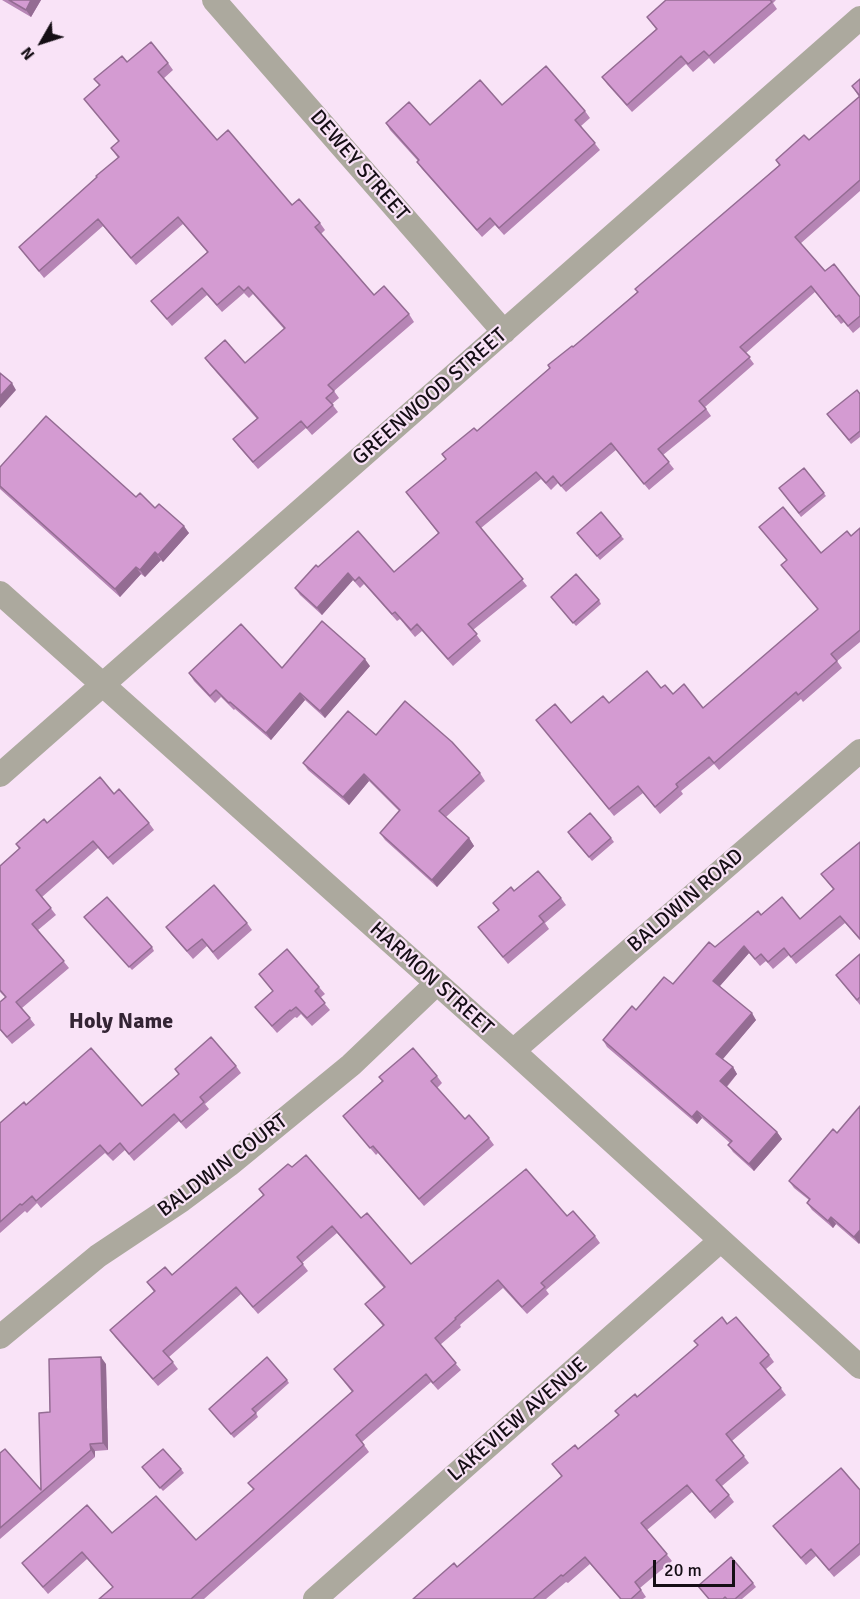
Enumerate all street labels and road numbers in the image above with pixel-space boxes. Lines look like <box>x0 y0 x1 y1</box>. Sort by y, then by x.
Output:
street label: DEWEY STREET <box>304 105 414 227</box>
street label: GREENWOOD STREET <box>348 323 512 471</box>
street label: BALDWIN ROAD <box>623 844 749 958</box>
street label: HARMON STREET <box>364 917 498 1041</box>
street label: BALDWIN COURT <box>153 1109 293 1223</box>
street label: LAKEVIEW AVENUE <box>443 1353 593 1487</box>

